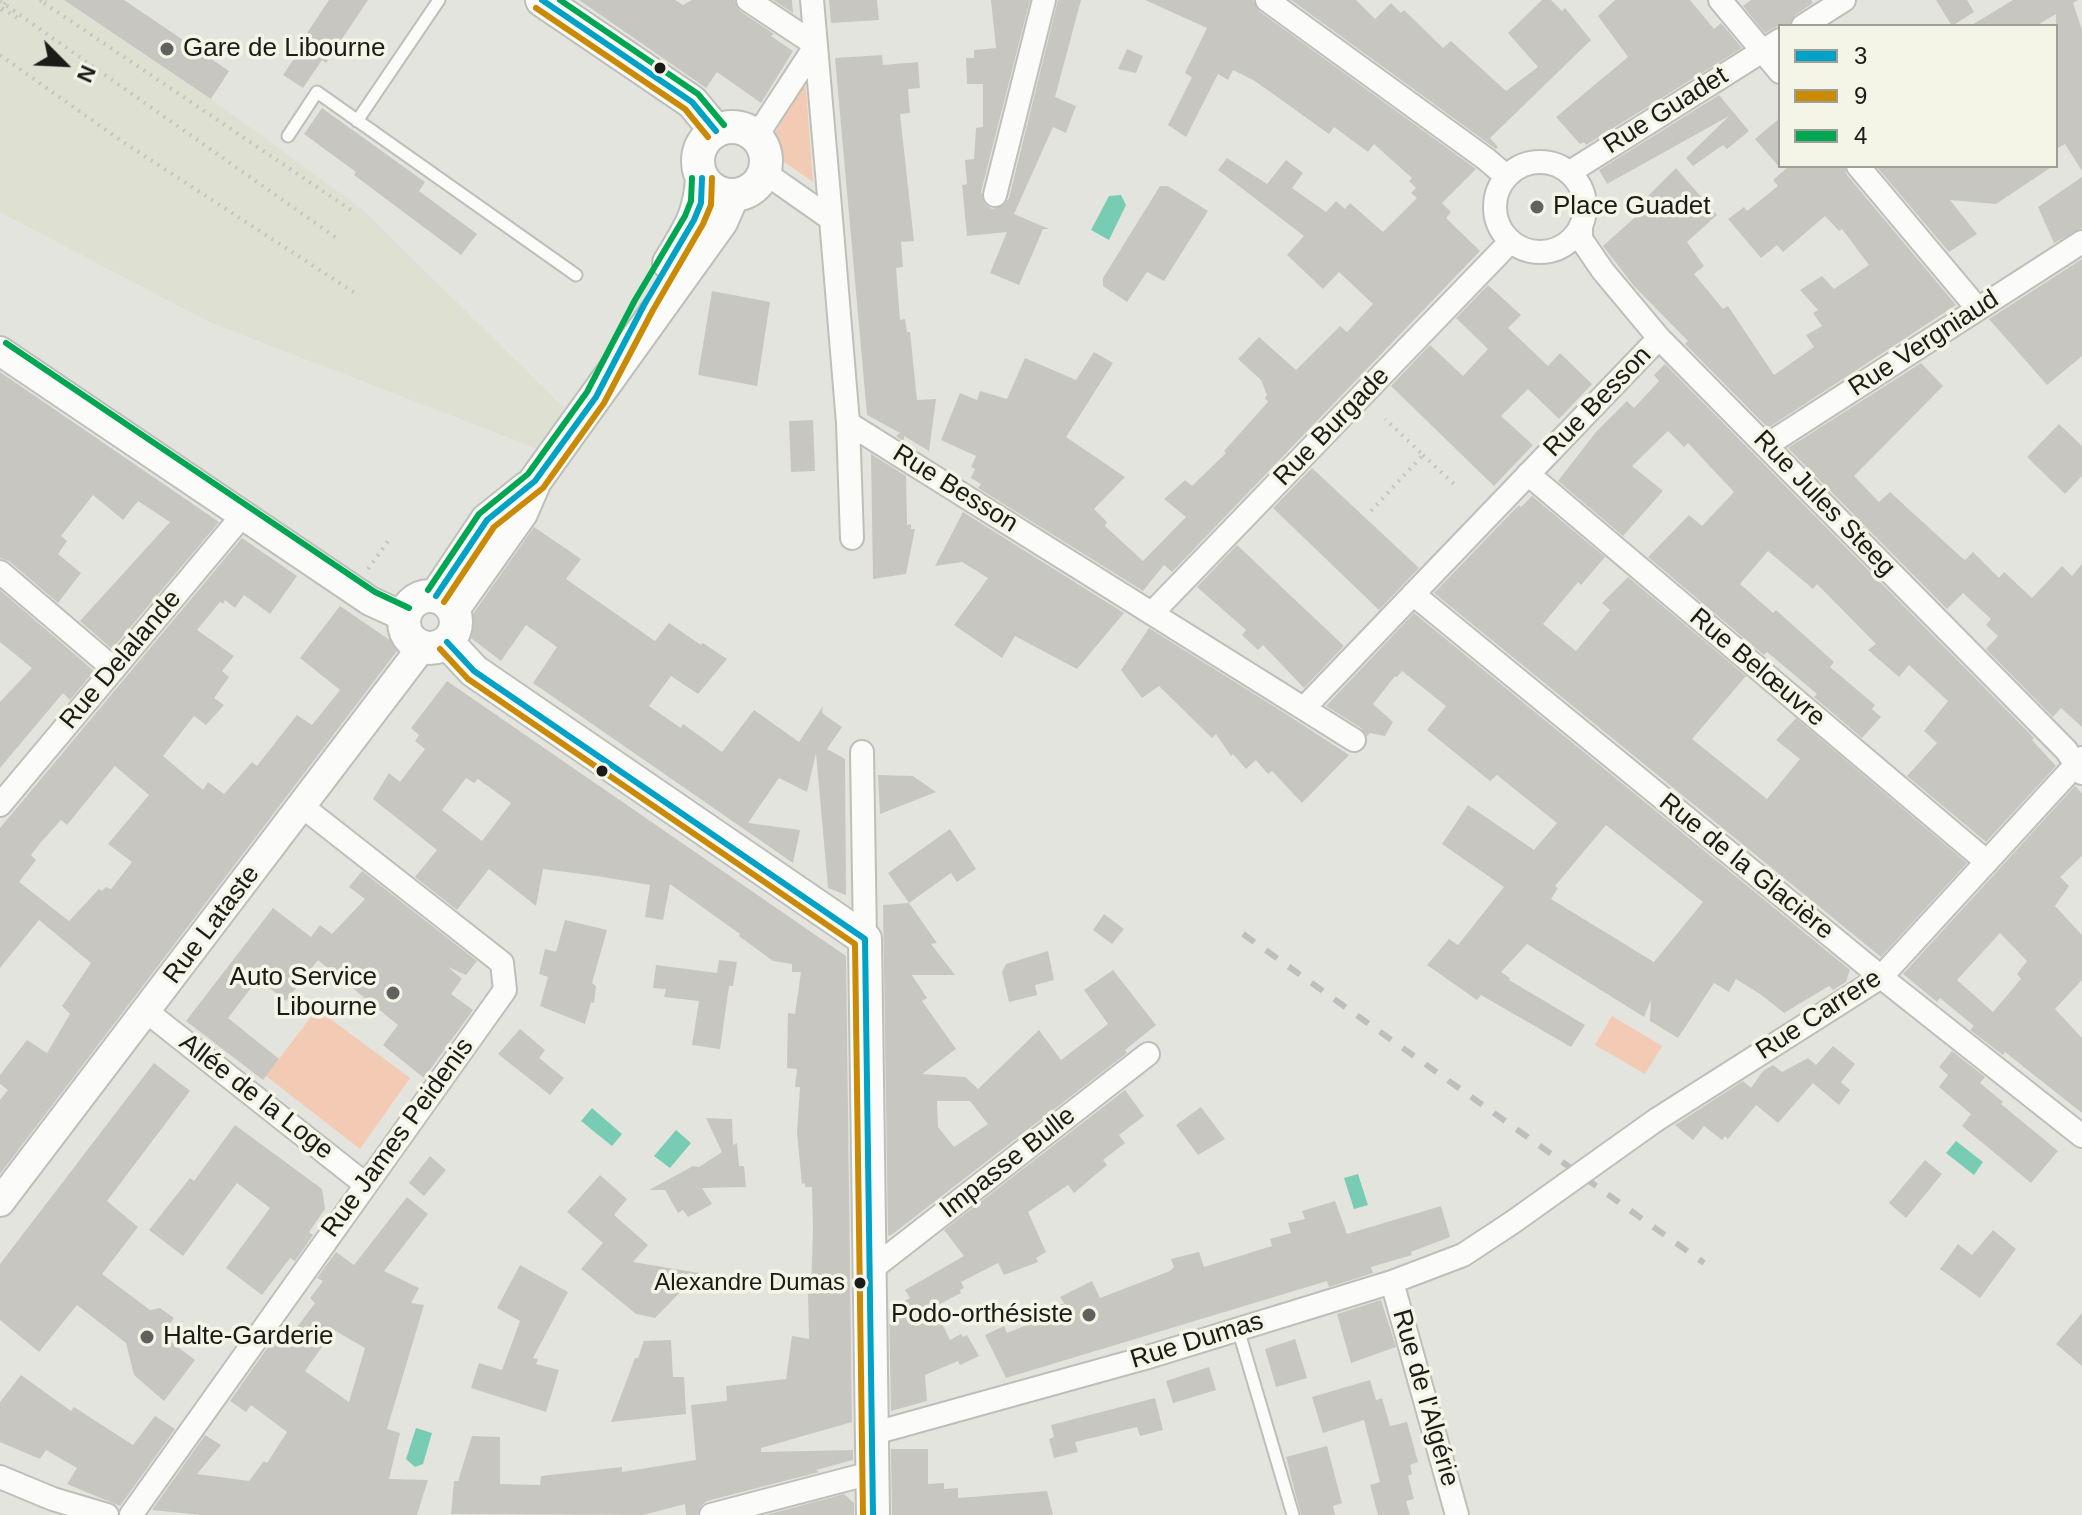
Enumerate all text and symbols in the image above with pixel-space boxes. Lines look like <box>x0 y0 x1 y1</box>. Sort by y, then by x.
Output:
north arrow <box>24 24 104 104</box>
legend <box>1778 24 2058 168</box>
place label: Gare de Libourne <box>183 33 385 65</box>
marker: Gare de Libourne <box>158 40 176 58</box>
text: 3 <box>1854 42 1867 69</box>
unlabelled marker <box>652 60 668 76</box>
street label: Rue Guadet <box>1598 61 1734 161</box>
text: N <box>72 62 101 86</box>
text: 9 <box>1854 82 1867 109</box>
text: 4 <box>1854 122 1867 149</box>
place label: Place Guadet <box>1553 191 1711 223</box>
marker: Place Guadet <box>1528 198 1546 216</box>
street label: Rue Vergniaud <box>1843 284 2005 404</box>
street label: Rue Besson <box>1538 340 1658 464</box>
street label: Rue Burgade <box>1268 361 1396 493</box>
street label: Rue Jules Steeg <box>1747 425 1901 583</box>
street label: Rue Besson <box>887 438 1023 540</box>
street label: Rue Delalande <box>54 584 188 736</box>
street label: Rue Belœuvre <box>1683 602 1831 734</box>
unlabelled marker <box>594 763 610 779</box>
street label: Rue de la Glacière <box>1653 787 1839 947</box>
street label: Rue Lataste <box>157 860 267 990</box>
place label: Auto Service Libourne <box>230 962 377 1024</box>
street label: Rue Carrere <box>1751 963 1887 1067</box>
marker: Auto Service Libourne <box>384 984 402 1002</box>
street label: Allée de la Loge <box>173 1027 339 1167</box>
street label: Rue James Peidenis <box>315 1032 481 1244</box>
street label: Impasse Bulle <box>934 1100 1082 1226</box>
place label: Alexandre Dumas <box>654 1269 845 1297</box>
marker: Alexandre Dumas <box>852 1275 868 1291</box>
place label: Podo-orthésiste <box>891 1299 1073 1331</box>
marker: Podo-orthésiste <box>1080 1306 1098 1324</box>
street label: Rue Dumas <box>1127 1306 1267 1376</box>
street label: Rue de l'Algérie <box>1385 1306 1465 1490</box>
place label: Halte-Garderie <box>163 1321 334 1353</box>
marker: Halte-Garderie <box>138 1328 156 1346</box>

